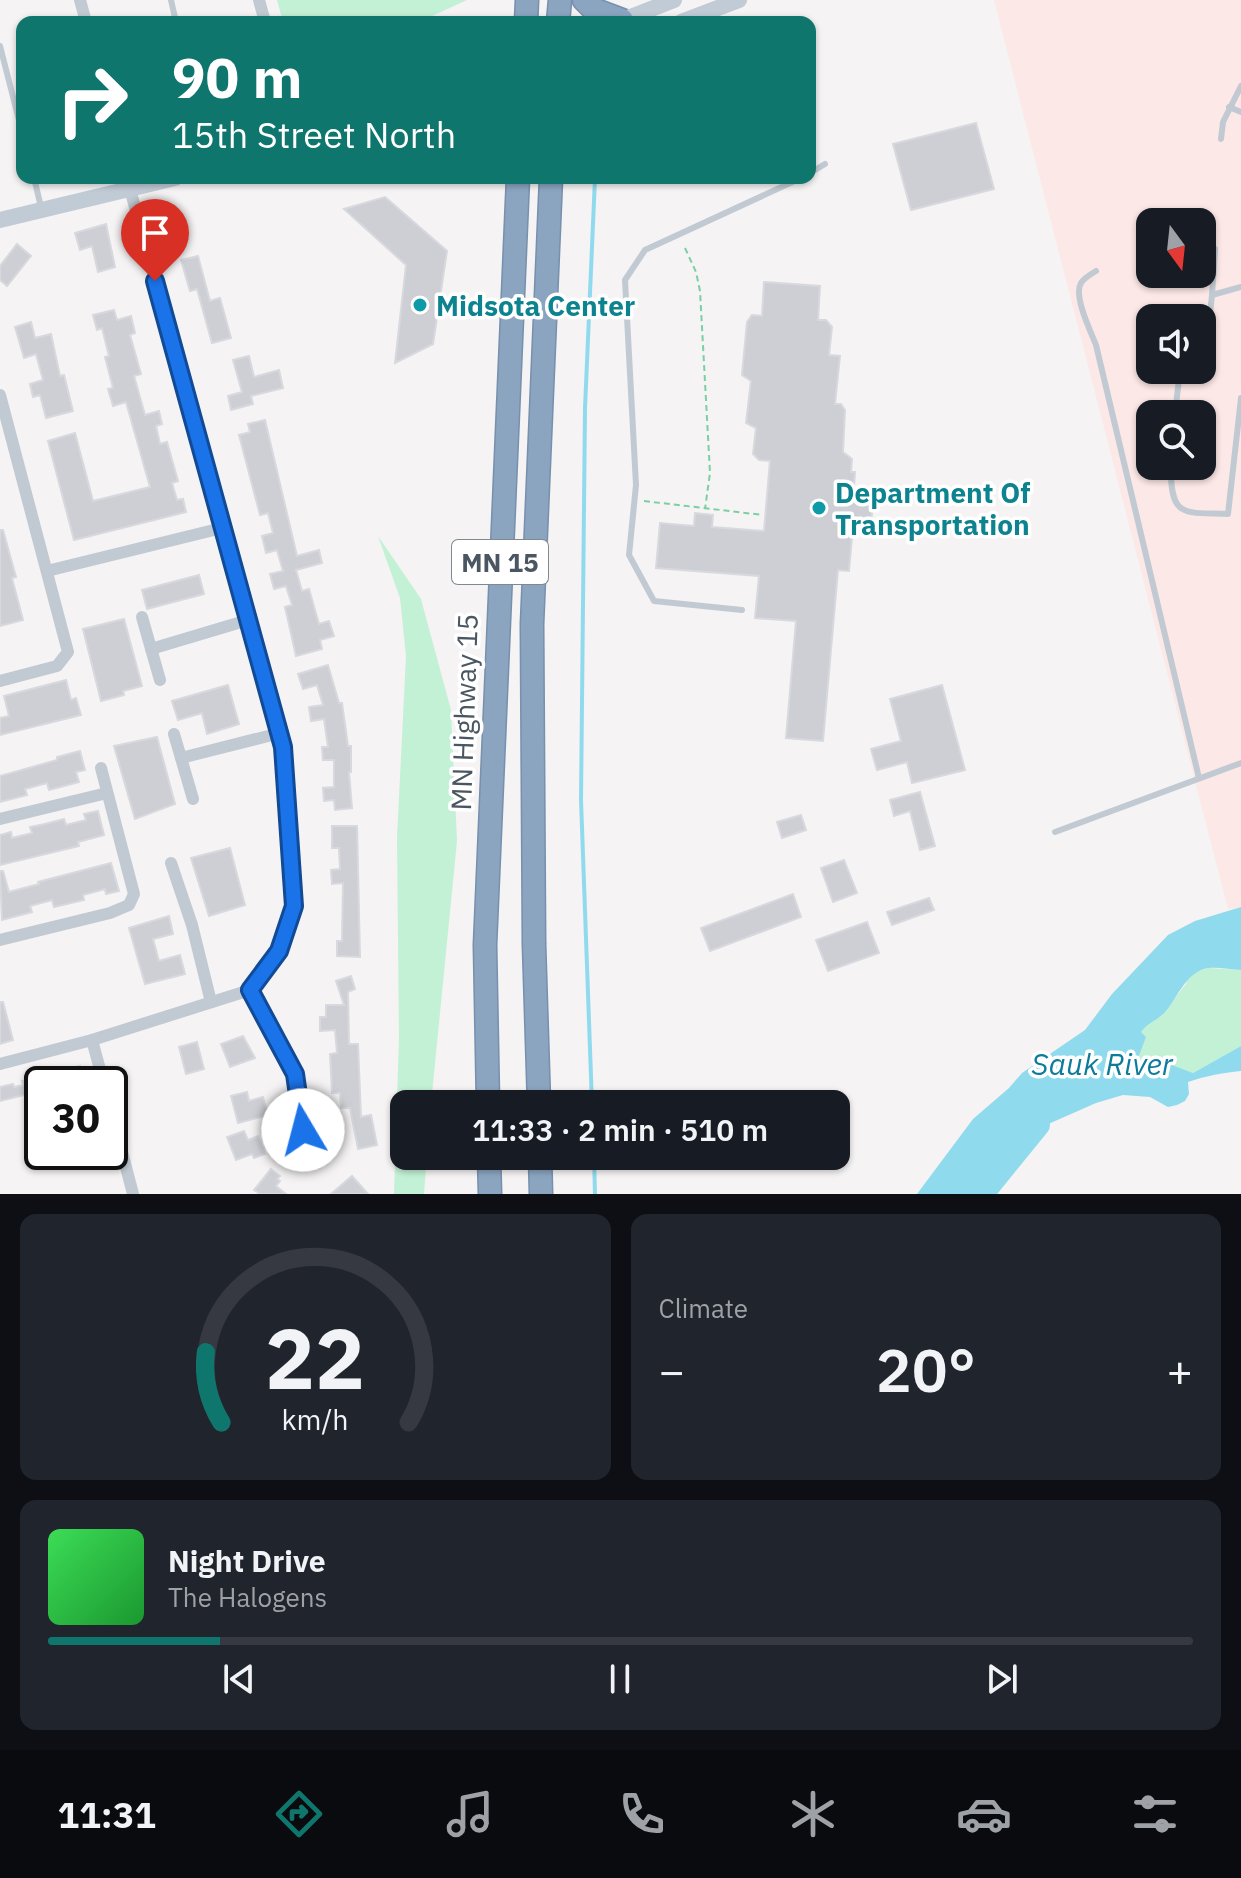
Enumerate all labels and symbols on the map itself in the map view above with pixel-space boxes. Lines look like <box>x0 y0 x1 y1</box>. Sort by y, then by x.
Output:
pin <box>121 199 189 281</box>
north arrow <box>1136 208 1216 288</box>
place label: Midsota Center <box>436 287 635 324</box>
marker: Midsota Center <box>411 296 429 314</box>
place label: Department Of Transportation <box>835 474 1030 543</box>
marker: Department Of Transportation <box>810 499 828 517</box>
road number: MN 15 <box>452 540 548 584</box>
street label: MN Highway 15 <box>442 613 486 811</box>
water label: Sauk River <box>1031 1044 1174 1083</box>
speed limit sign: 30 <box>24 1066 128 1170</box>
position arrow <box>261 1088 345 1172</box>

